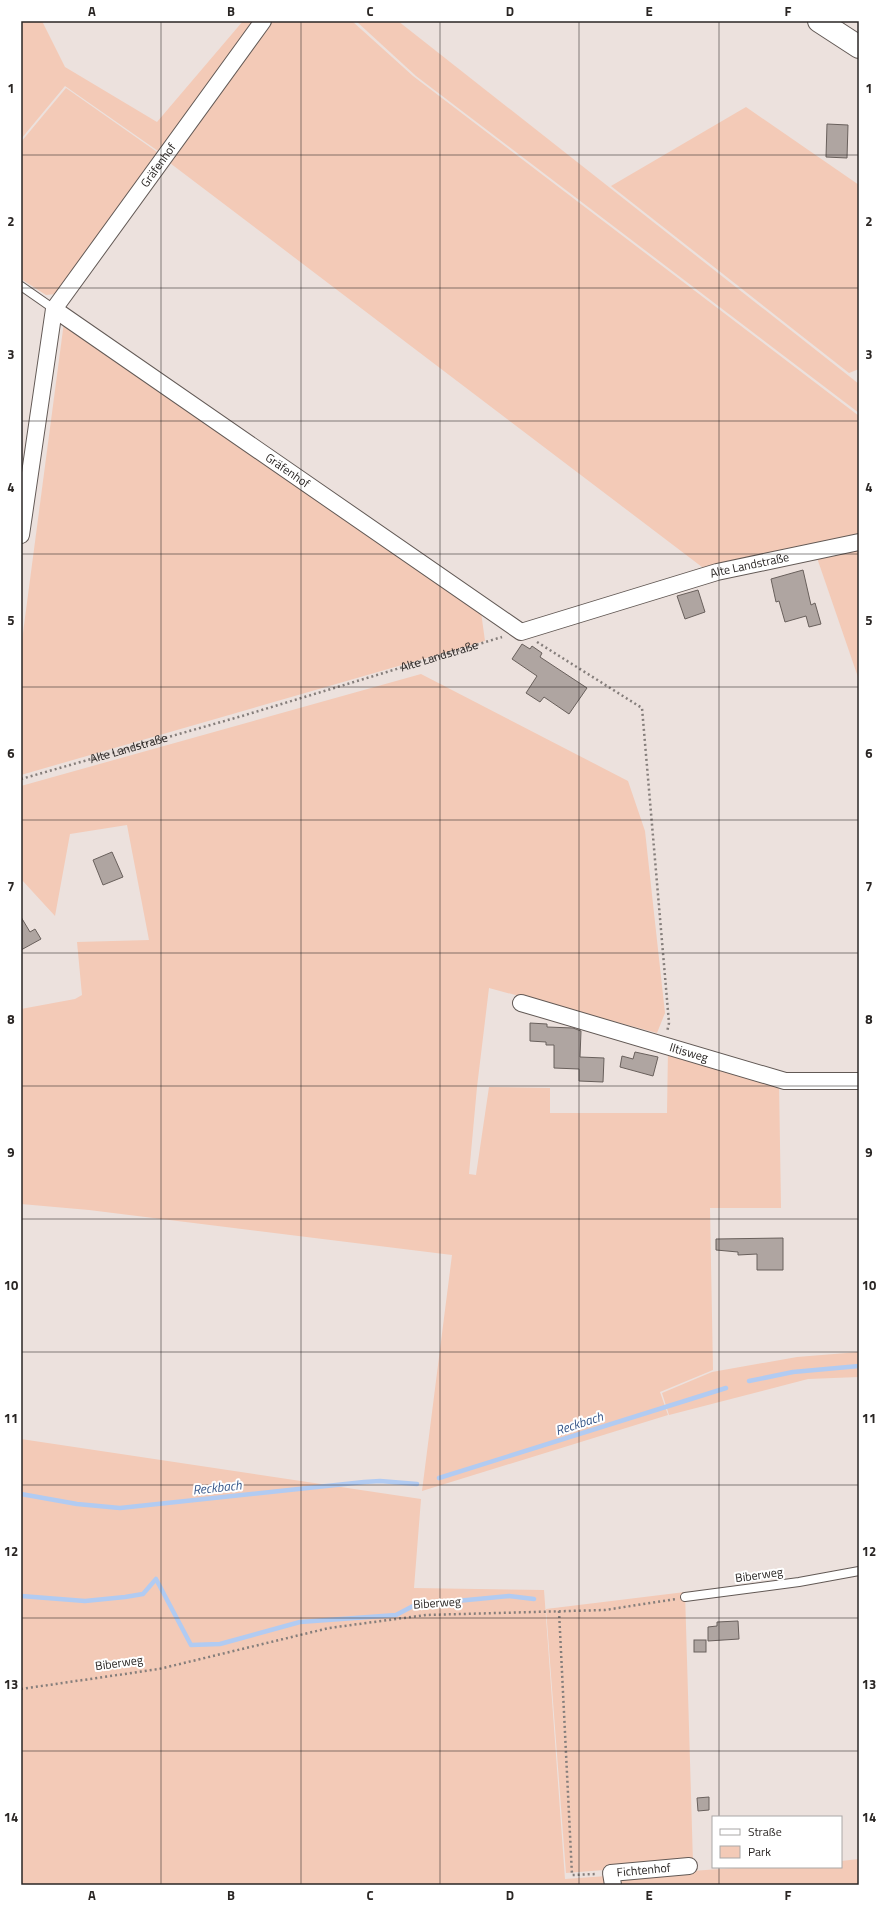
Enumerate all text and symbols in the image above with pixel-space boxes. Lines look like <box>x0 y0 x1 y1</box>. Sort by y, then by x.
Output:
text: A <box>88 1 96 21</box>
text: B <box>227 1 235 21</box>
text: C <box>366 1 374 21</box>
text: D <box>506 1 514 21</box>
text: E <box>645 1 653 21</box>
text: F <box>785 1 792 21</box>
text: 1 <box>7 78 15 98</box>
text: 1 <box>865 78 873 98</box>
street label: Gräfenhof <box>135 139 181 191</box>
text: 2 <box>7 211 15 231</box>
text: 2 <box>865 211 873 231</box>
text: 3 <box>7 344 15 364</box>
text: 3 <box>865 344 873 364</box>
street label: Gräfenhof <box>262 448 314 492</box>
text: 4 <box>7 477 15 497</box>
text: 4 <box>865 477 873 497</box>
street label: Alte Landstraße <box>707 547 791 583</box>
text: 5 <box>7 610 15 630</box>
text: 5 <box>865 610 873 630</box>
street label: Alte Landstraße <box>398 635 480 676</box>
street label: Alte Landstraße <box>87 728 170 768</box>
text: 6 <box>7 743 15 763</box>
text: 6 <box>865 743 873 763</box>
text: 7 <box>7 876 15 896</box>
text: 7 <box>865 876 873 896</box>
text: 8 <box>7 1009 15 1029</box>
text: 8 <box>865 1009 873 1029</box>
street label: Iltisweg <box>667 1037 711 1067</box>
text: 9 <box>7 1142 15 1162</box>
text: 9 <box>865 1142 873 1162</box>
text: 10 <box>4 1275 18 1295</box>
text: 10 <box>862 1275 876 1295</box>
water label: Reckbach <box>553 1406 606 1440</box>
text: 11 <box>4 1408 18 1428</box>
text: 11 <box>862 1408 876 1428</box>
water label: Reckbach <box>192 1474 243 1500</box>
text: 12 <box>4 1541 18 1561</box>
text: 12 <box>862 1541 876 1561</box>
street label: Biberweg <box>734 1562 784 1587</box>
street label: Biberweg <box>412 1591 461 1614</box>
street label: Biberweg <box>94 1650 144 1675</box>
text: 13 <box>4 1674 18 1694</box>
text: 13 <box>862 1674 876 1694</box>
text: 14 <box>4 1807 18 1827</box>
text: 14 <box>862 1807 876 1827</box>
legend <box>712 1816 842 1868</box>
text: Straße <box>748 1822 782 1841</box>
text: Park <box>748 1842 771 1861</box>
street label: Fichtenhof <box>616 1858 671 1881</box>
text: A <box>88 1885 96 1905</box>
text: B <box>227 1885 235 1905</box>
text: C <box>366 1885 374 1905</box>
text: D <box>506 1885 514 1905</box>
text: E <box>645 1885 653 1905</box>
text: F <box>785 1885 792 1905</box>

